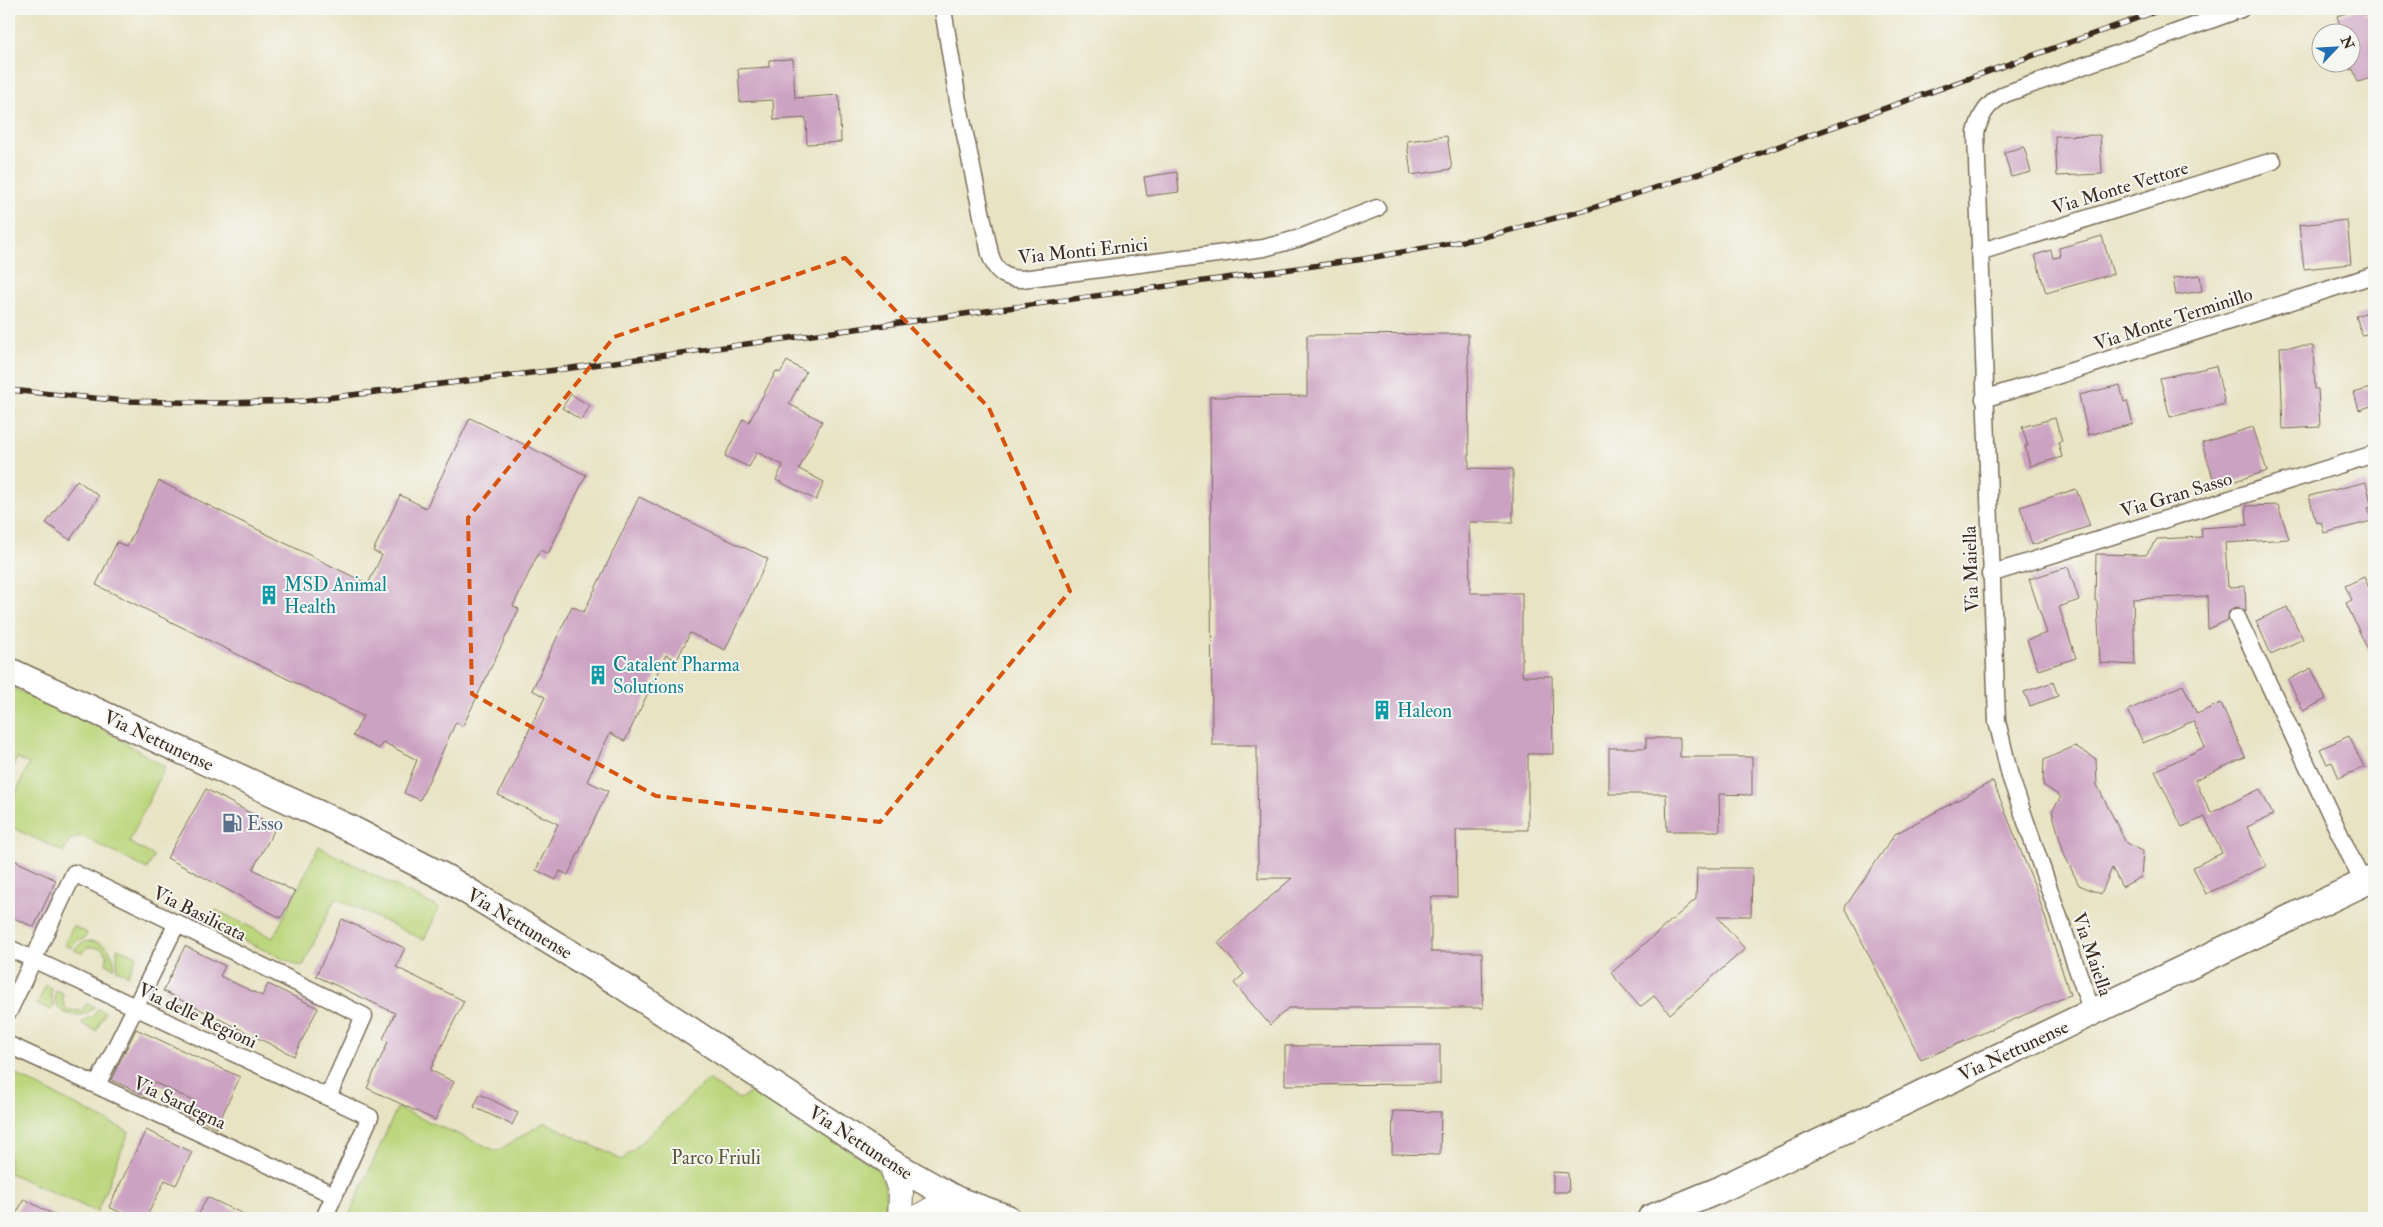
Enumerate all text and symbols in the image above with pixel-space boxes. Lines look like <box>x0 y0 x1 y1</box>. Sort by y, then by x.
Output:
north arrow <box>2310 22 2360 72</box>
text: N <box>2337 33 2358 52</box>
street label: Via Monte Vettore <box>2049 156 2191 220</box>
street label: Via Monti Ernici <box>1017 232 1149 270</box>
street label: Via Monte Terminillo <box>2091 282 2256 356</box>
street label: Via Gran Sasso <box>2118 467 2235 523</box>
street label: Via Maiella <box>1957 525 1985 613</box>
place label: MSD Animal Health <box>284 573 387 619</box>
building icon: MSD Animal Health <box>258 584 280 606</box>
place label: Catalent Pharma Solutions <box>613 653 740 699</box>
building icon: Catalent Pharma Solutions <box>587 664 609 686</box>
building icon: Haleon <box>1371 699 1393 721</box>
place label: Haleon <box>1397 699 1452 723</box>
street label: Via Nettunense <box>100 705 218 777</box>
fuel station icon: Esso <box>221 812 243 834</box>
place label: Esso <box>247 812 283 836</box>
street label: Via Basilicata <box>149 881 251 947</box>
street label: Via Nettunense <box>462 883 577 965</box>
street label: Via Maiella <box>2067 909 2118 999</box>
street label: Via delle Regioni <box>134 978 261 1054</box>
street label: Via Nettunense <box>1954 1015 2072 1087</box>
street label: Via Sardegna <box>129 1071 230 1135</box>
street label: Via Nettunense <box>804 1100 917 1185</box>
park label: Parco Friuli <box>671 1146 761 1170</box>

